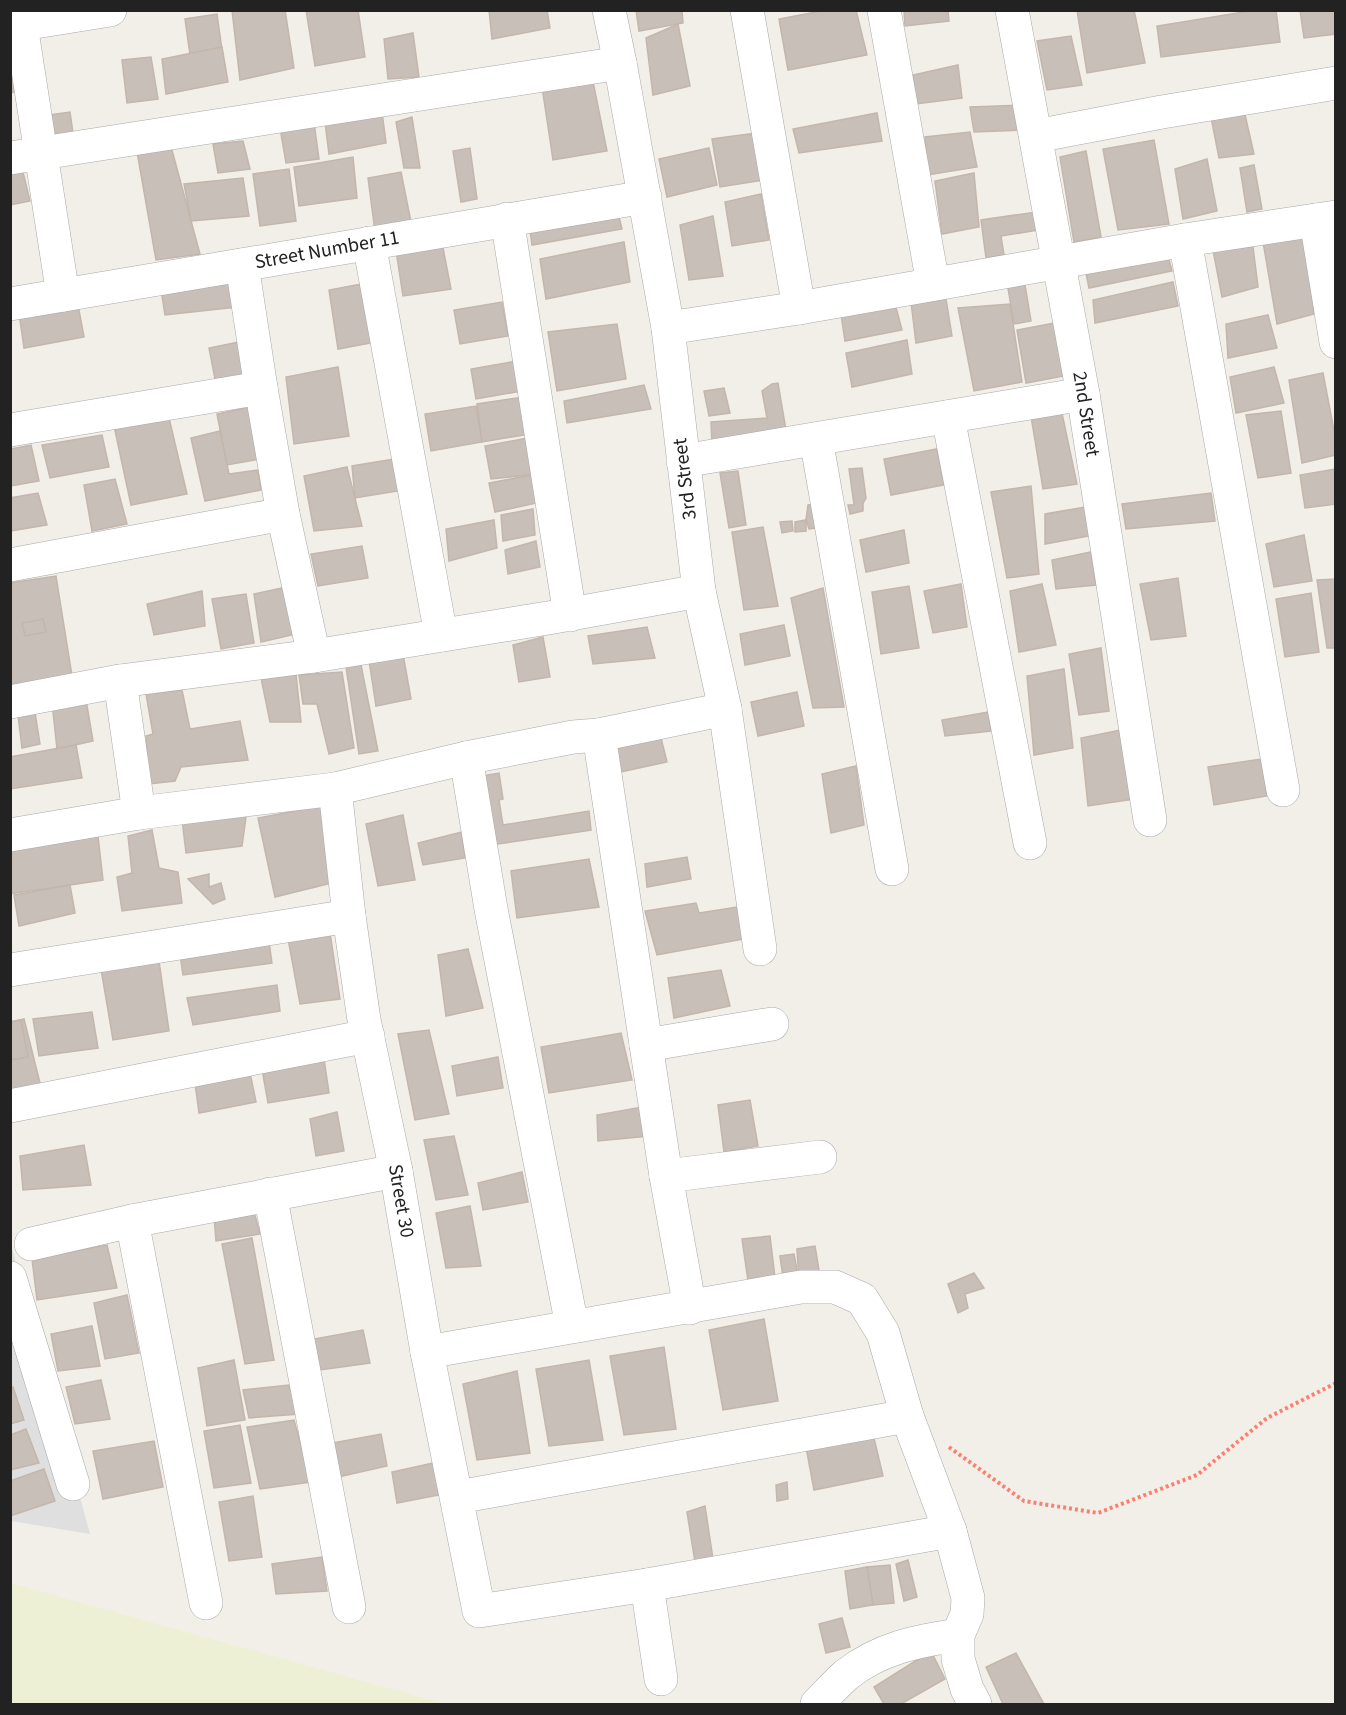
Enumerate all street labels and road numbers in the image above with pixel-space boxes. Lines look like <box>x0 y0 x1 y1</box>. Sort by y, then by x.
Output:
street label: Street Number 11 <box>253 224 401 276</box>
street label: 2nd Street <box>1065 369 1107 459</box>
street label: 3rd Street <box>666 436 704 521</box>
street label: Street 30 <box>381 1162 421 1240</box>

